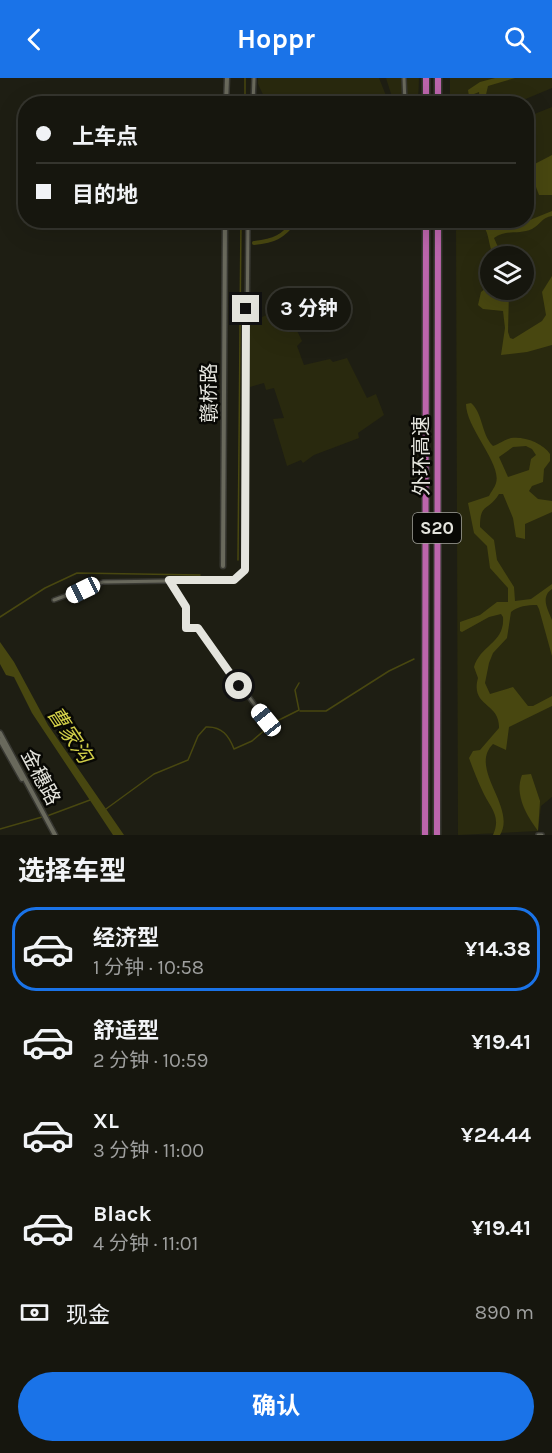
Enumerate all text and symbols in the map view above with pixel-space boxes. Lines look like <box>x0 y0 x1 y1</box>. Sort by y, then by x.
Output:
icon: back <box>18 23 51 56</box>
text: Hoppr <box>237 23 315 55</box>
icon: search <box>501 23 534 56</box>
text: 上车点 <box>72 124 138 150</box>
text: 目的地 <box>72 182 138 208</box>
map controls <box>480 246 534 300</box>
button: layers <box>480 246 534 300</box>
callout: 3 分钟 <box>267 288 351 330</box>
route end <box>232 295 259 322</box>
text: 3 分钟 <box>280 297 338 320</box>
street label: 赣桥路 <box>198 363 221 423</box>
street label: 外环高速 <box>410 416 433 496</box>
road number: S20 <box>413 513 461 543</box>
car <box>63 574 103 606</box>
route start <box>225 672 252 699</box>
car <box>248 700 284 740</box>
water label: 曹家沟 <box>42 702 99 769</box>
street label: 金穗路 <box>16 745 65 809</box>
text: 选择车型 <box>18 855 126 887</box>
icon: car <box>21 922 75 976</box>
text: 经济型 <box>93 925 159 951</box>
text: ¥14.38 <box>465 936 531 962</box>
text: 1 分钟 · 10:58 <box>93 956 204 979</box>
icon: car <box>21 1015 75 1069</box>
text: 舒适型 <box>93 1018 159 1044</box>
text: ¥19.41 <box>471 1029 531 1055</box>
text: 2 分钟 · 10:59 <box>93 1049 208 1072</box>
icon: car <box>21 1108 75 1162</box>
text: XL <box>93 1108 119 1134</box>
text: ¥24.44 <box>461 1122 531 1148</box>
text: 3 分钟 · 11:00 <box>93 1139 204 1162</box>
icon: car <box>21 1201 75 1255</box>
text: Black <box>93 1201 152 1227</box>
text: ¥19.41 <box>471 1215 531 1241</box>
text: 4 分钟 · 11:01 <box>93 1232 198 1255</box>
icon: cash <box>18 1296 51 1329</box>
text: 890 m <box>475 1301 534 1324</box>
text: 现金 <box>66 1302 110 1328</box>
button: 确认 <box>18 1372 534 1441</box>

